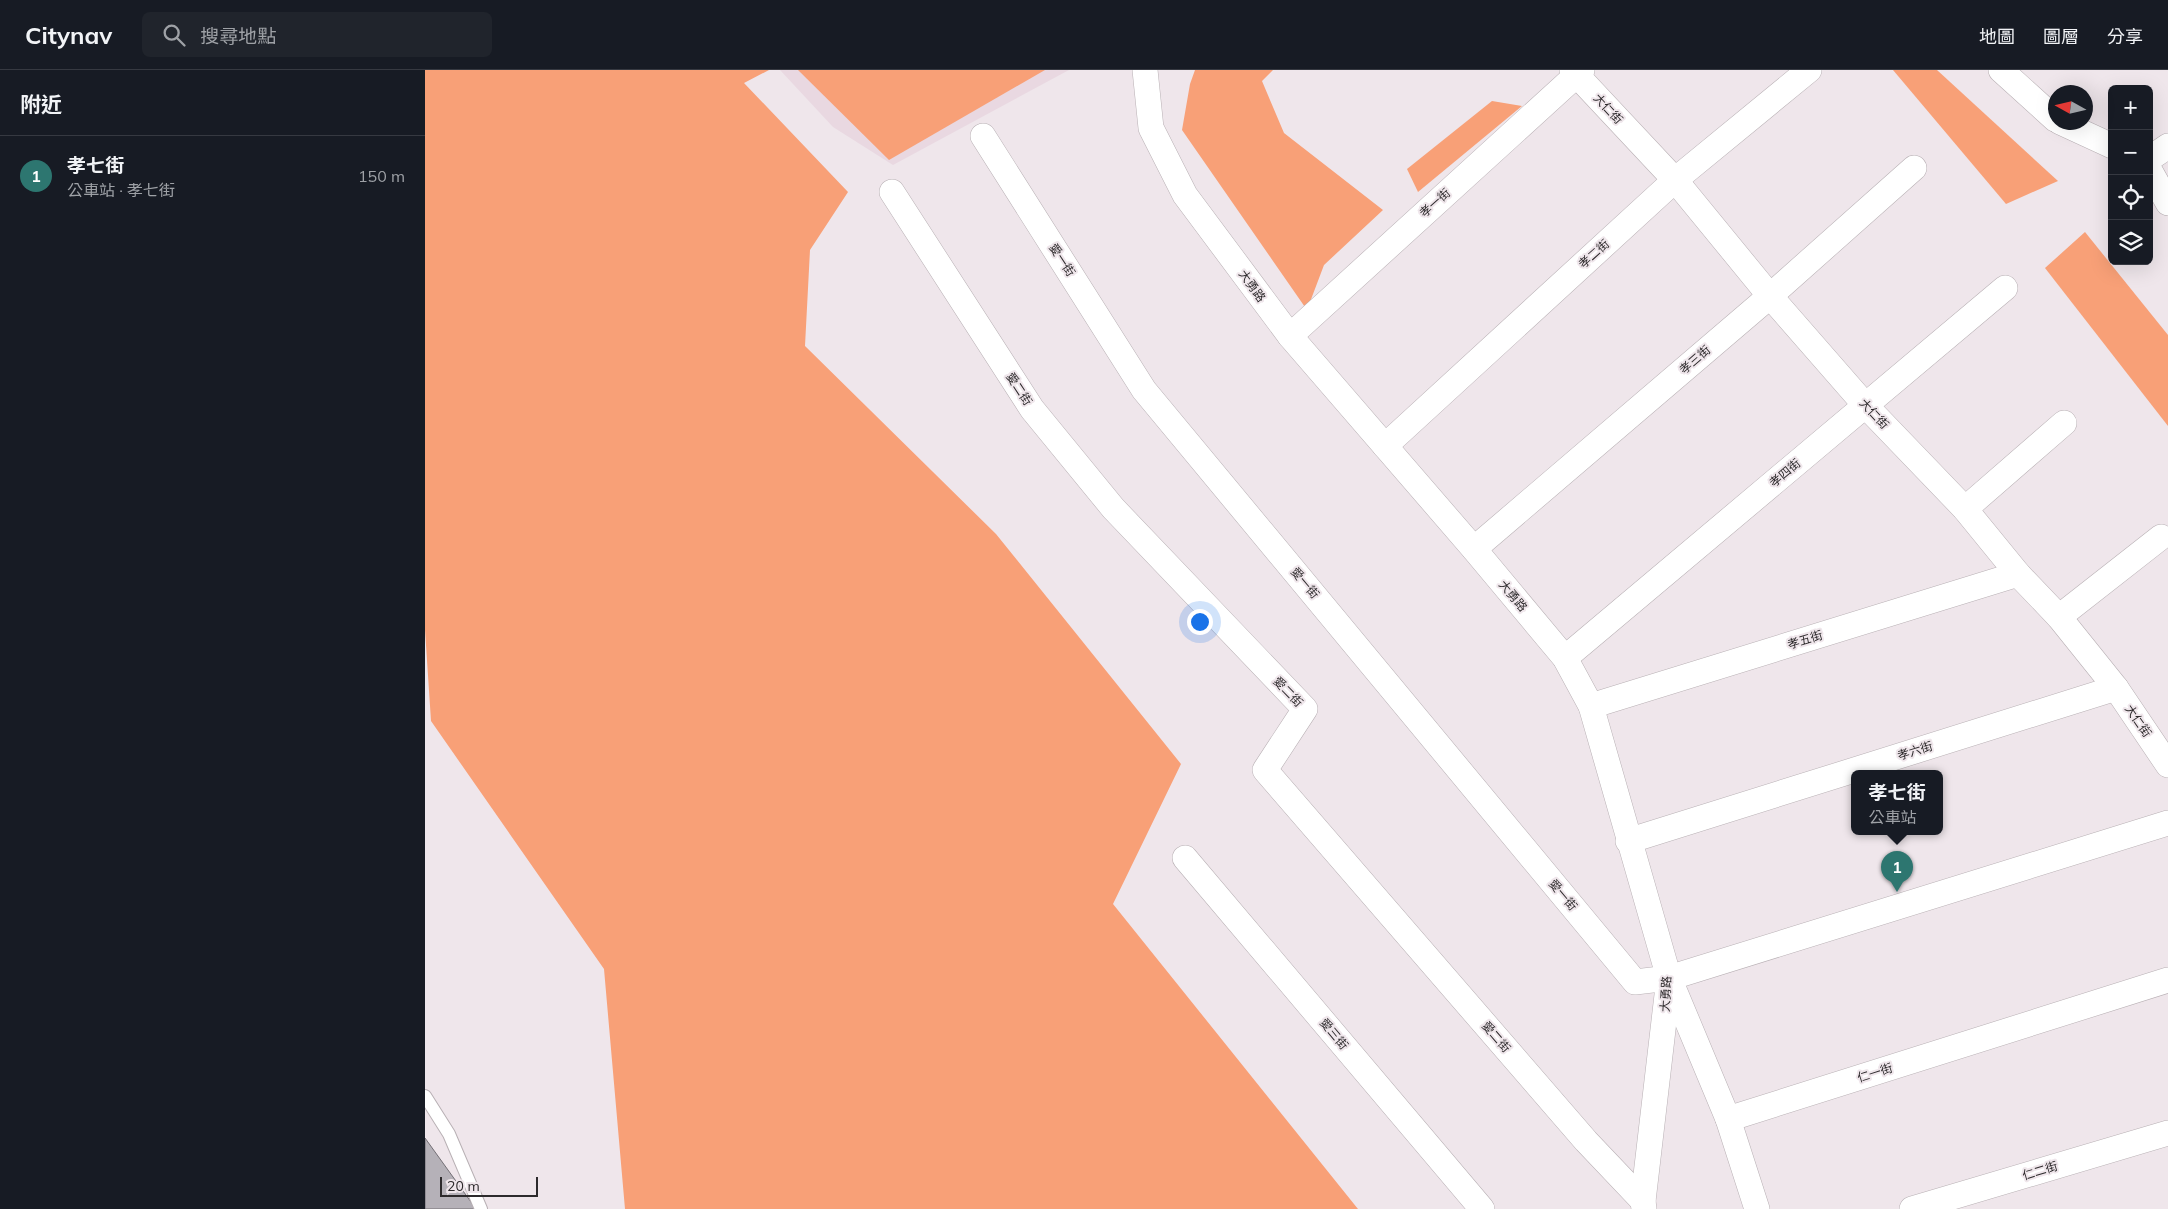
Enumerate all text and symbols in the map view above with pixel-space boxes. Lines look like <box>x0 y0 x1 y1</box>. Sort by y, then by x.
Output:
search box <box>142 12 492 57</box>
text: Citynav <box>25 20 112 50</box>
icon: search <box>160 21 188 49</box>
text: 搜尋地點 <box>200 24 276 48</box>
text: 地圖 <box>1979 25 2015 48</box>
text: 圖層 <box>2043 25 2079 48</box>
text: 分享 <box>2107 25 2143 48</box>
north arrow <box>2048 85 2093 130</box>
map controls <box>2108 85 2153 265</box>
button: + <box>2108 85 2153 130</box>
street label: 大仁街 <box>1591 90 1626 127</box>
text: 附近 <box>20 91 62 117</box>
button: − <box>2108 130 2153 175</box>
text: 孝七街 <box>67 153 124 177</box>
text: 1 <box>31 166 41 186</box>
text: 150 m <box>358 166 405 186</box>
button: locate <box>2108 175 2153 220</box>
text: 公車站 · 孝七街 <box>67 180 175 200</box>
street label: 孝一街 <box>1416 185 1453 220</box>
button: layers <box>2108 220 2153 265</box>
street label: 孝二街 <box>1575 236 1612 271</box>
street label: 愛一街 <box>1046 241 1079 279</box>
street label: 大勇路 <box>1236 267 1269 305</box>
street label: 孝三街 <box>1676 342 1713 377</box>
street label: 愛二街 <box>1003 370 1036 408</box>
street label: 大仁街 <box>1857 395 1892 432</box>
street label: 孝四街 <box>1766 455 1803 490</box>
street label: 愛一街 <box>1288 564 1323 601</box>
street label: 大勇路 <box>1496 577 1531 614</box>
your location <box>1187 609 1213 635</box>
street label: 孝五街 <box>1785 627 1824 652</box>
street label: 愛二街 <box>1270 673 1306 710</box>
street label: 大仁街 <box>2122 702 2155 740</box>
street label: 孝六街 <box>1895 738 1934 763</box>
popup <box>1851 770 1943 835</box>
text: 孝七街 <box>1868 780 1926 804</box>
text: 公車站 <box>1868 807 1917 827</box>
pin: 1 <box>1881 851 1913 892</box>
street label: 愛一街 <box>1546 876 1581 913</box>
street label: 大勇路 <box>1657 976 1674 1012</box>
street label: 愛三街 <box>1317 1015 1352 1052</box>
street label: 愛二街 <box>1479 1018 1514 1055</box>
street label: 仁一街 <box>1855 1060 1894 1085</box>
street label: 仁二街 <box>2020 1158 2059 1183</box>
scale bar <box>440 1174 537 1197</box>
text: 20 m <box>447 1177 480 1195</box>

